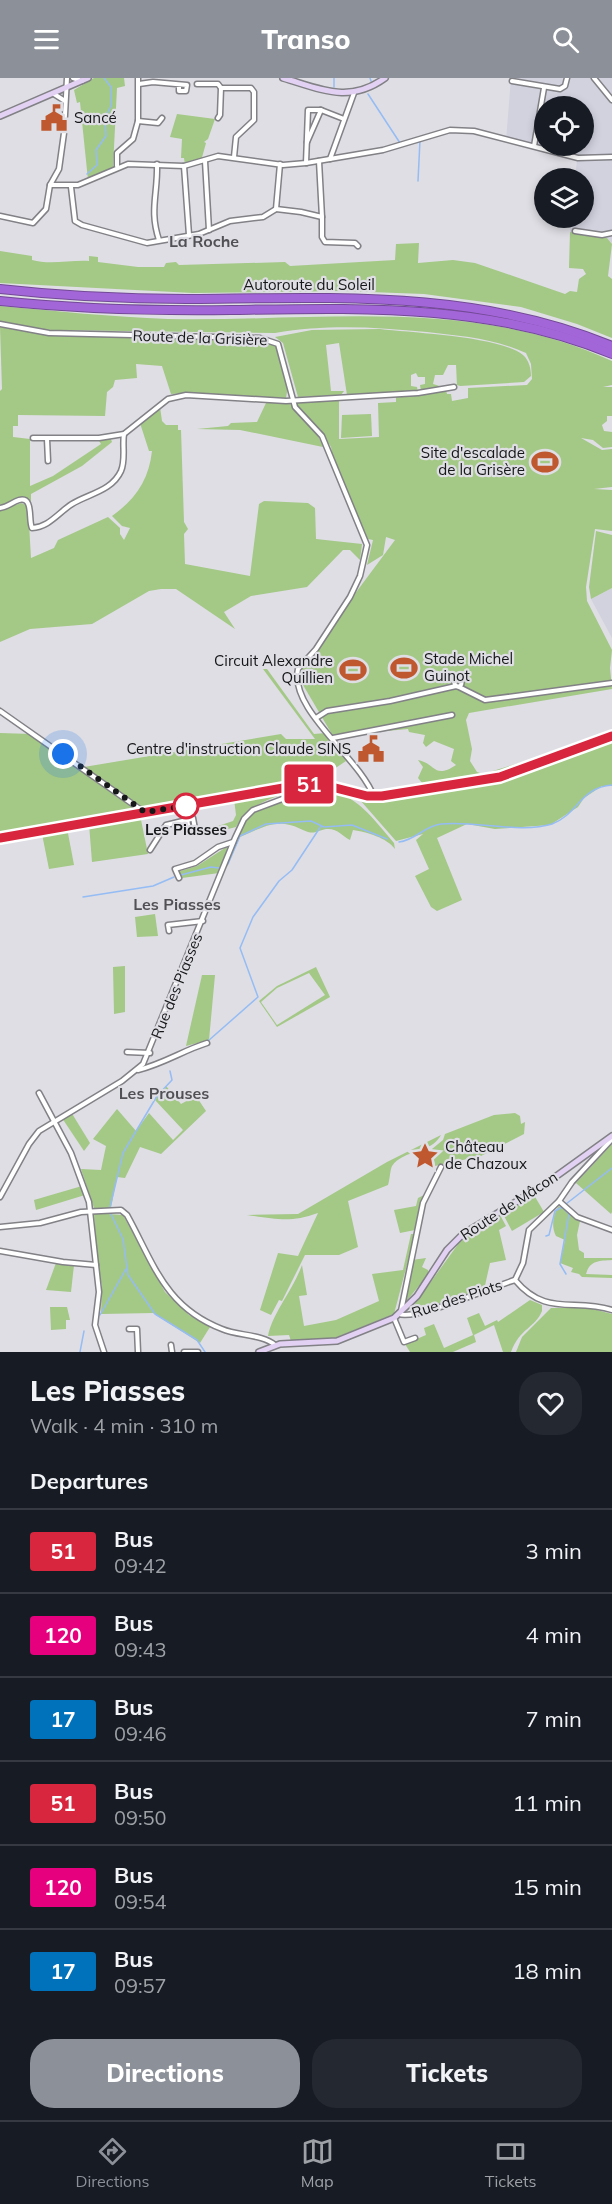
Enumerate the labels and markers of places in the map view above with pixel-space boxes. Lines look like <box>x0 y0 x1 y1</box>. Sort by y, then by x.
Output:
public building icon: Sancé <box>39 103 69 133</box>
place label: Sancé <box>74 108 117 127</box>
place label: Site d'escalade de la Grisère <box>421 443 525 479</box>
sports icon: Site d'escalade de la Grisère <box>530 447 560 477</box>
place label: Stade Michel Guinot <box>424 649 513 685</box>
place label: Circuit Alexandre Quillien <box>214 651 333 687</box>
sports icon: Stade Michel Guinot <box>389 653 419 683</box>
sports icon: Circuit Alexandre Quillien <box>338 655 368 685</box>
public building icon: Centre d'instruction Claude SINS <box>356 734 386 764</box>
place label: Centre d'instruction Claude SINS <box>126 739 351 758</box>
marker: Les Piasses <box>173 793 199 819</box>
place label: Les Piasses <box>145 820 227 839</box>
place label: Château de Chazoux <box>445 1137 527 1173</box>
place icon: Château de Chazoux <box>410 1141 440 1171</box>

